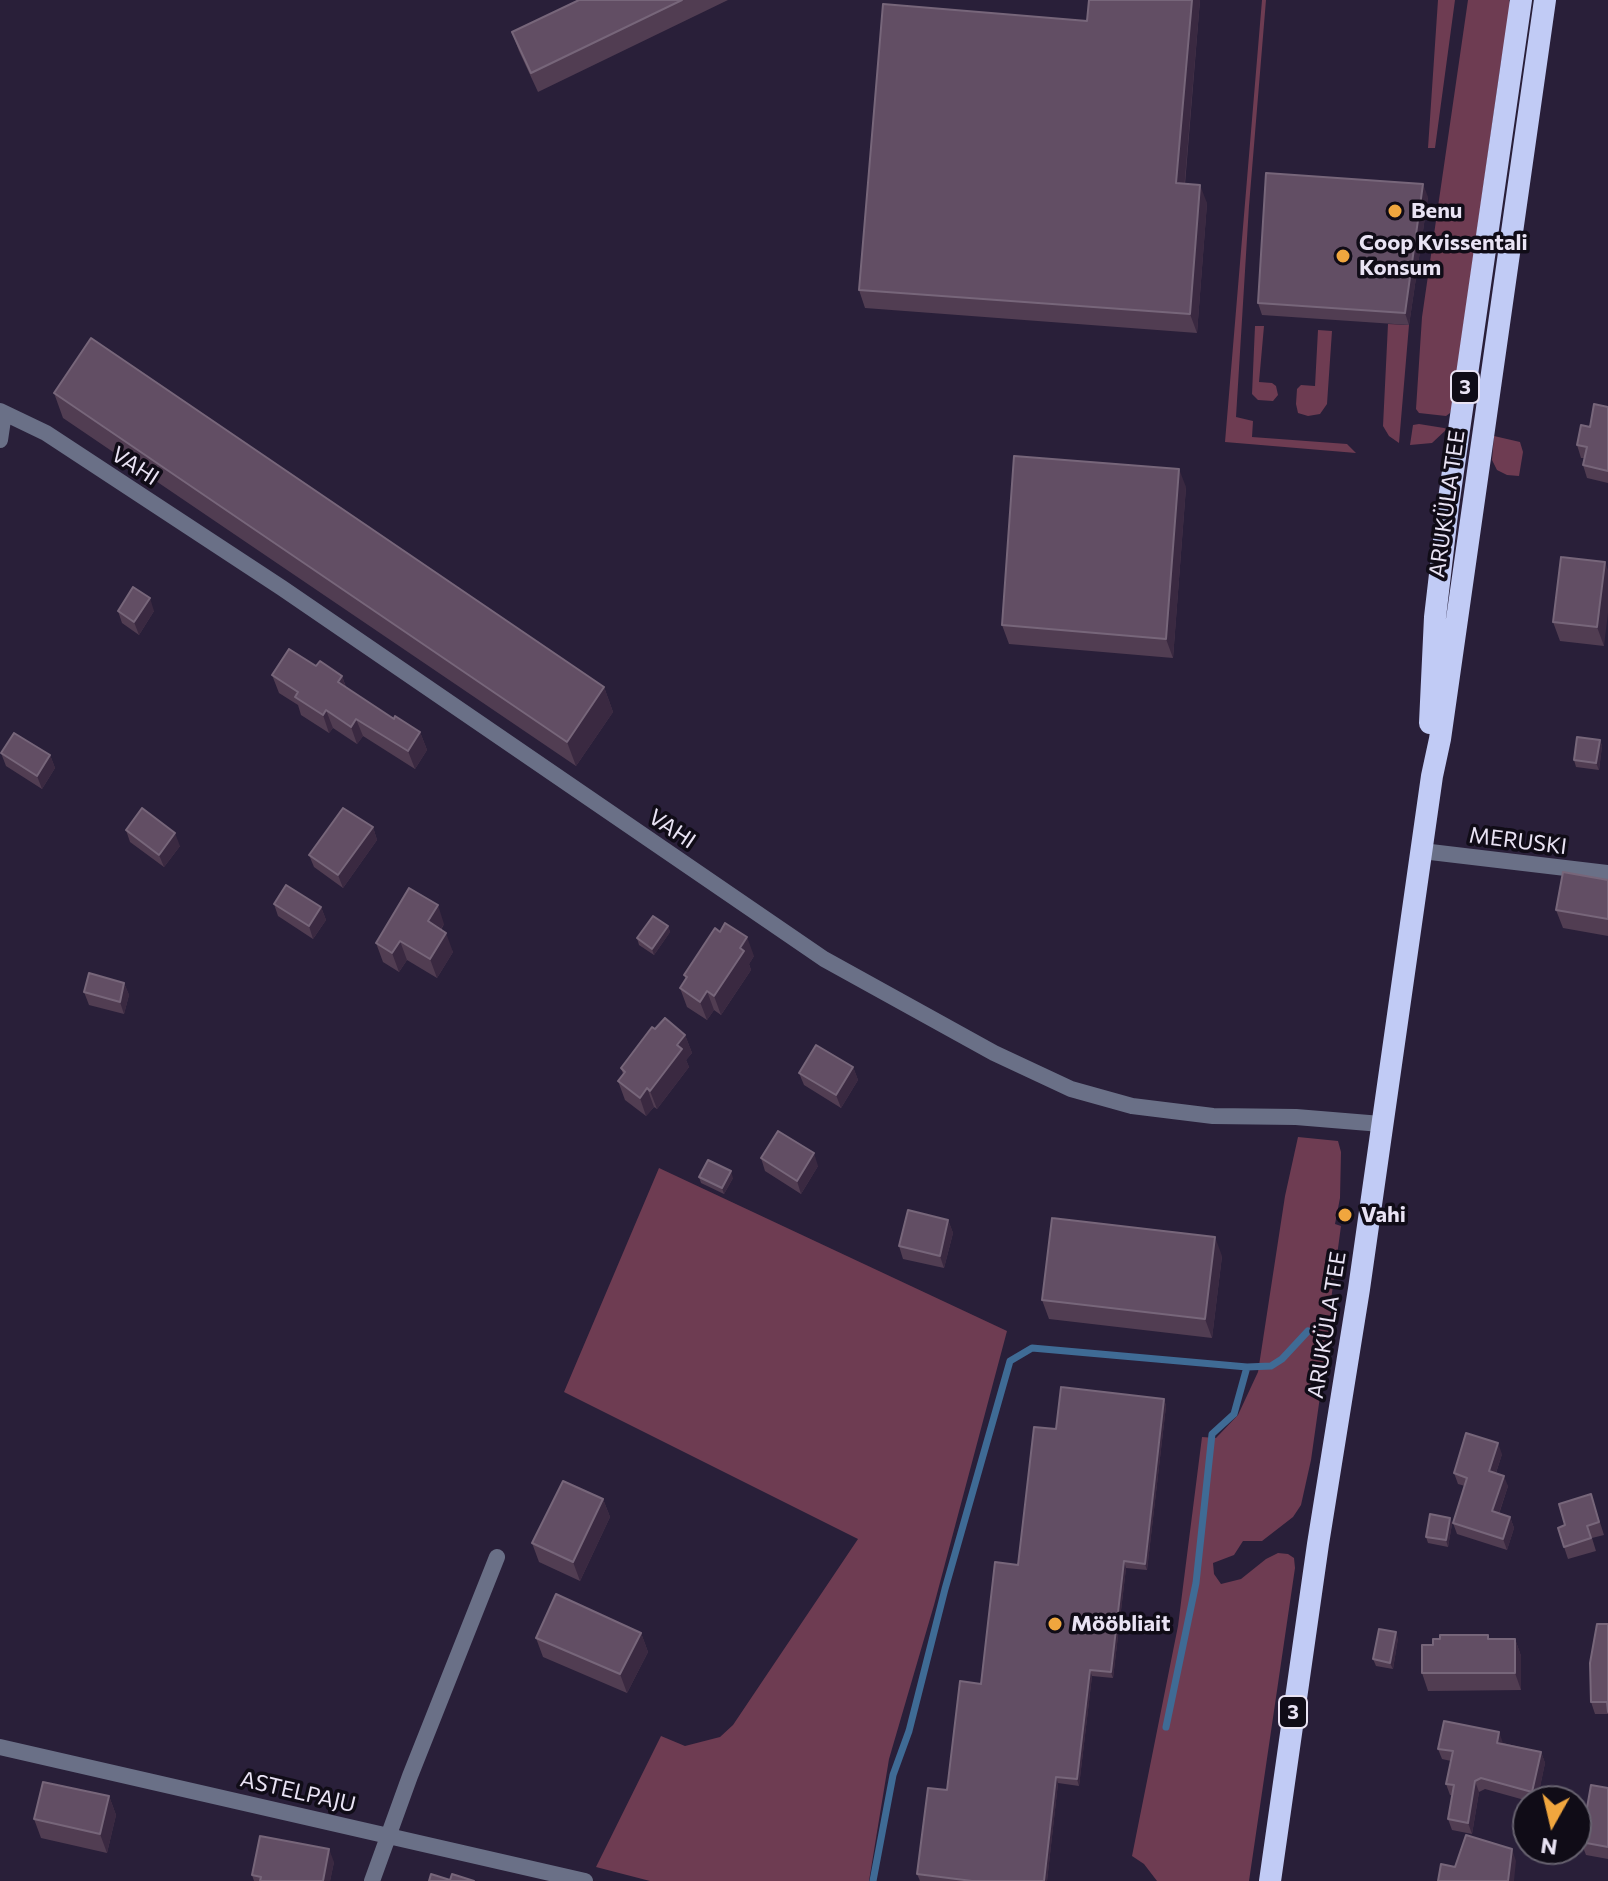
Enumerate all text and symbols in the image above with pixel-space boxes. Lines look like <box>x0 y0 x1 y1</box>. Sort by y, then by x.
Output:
place label: Benu <box>1411 198 1462 224</box>
marker: Benu <box>1386 202 1404 220</box>
place label: Coop Kvissentali Konsum <box>1359 230 1528 282</box>
marker: Coop Kvissentali Konsum <box>1334 247 1352 265</box>
road number: 3 <box>1451 371 1479 403</box>
street label: ARUKÜLA TEE <box>1424 429 1470 579</box>
street label: VAHI <box>106 441 164 491</box>
street label: VAHI <box>643 804 701 854</box>
street label: MERUSKI <box>1468 822 1568 860</box>
place label: Vahi <box>1361 1202 1406 1228</box>
marker: Vahi <box>1336 1206 1354 1224</box>
street label: ARUKÜLA TEE <box>1302 1250 1352 1400</box>
place label: Mööbliait <box>1071 1611 1171 1637</box>
marker: Mööbliait <box>1046 1615 1064 1633</box>
road number: 3 <box>1279 1696 1307 1728</box>
street label: ASTELPAJU <box>238 1766 358 1818</box>
north arrow <box>1512 1785 1592 1865</box>
text: N <box>1539 1833 1559 1862</box>

